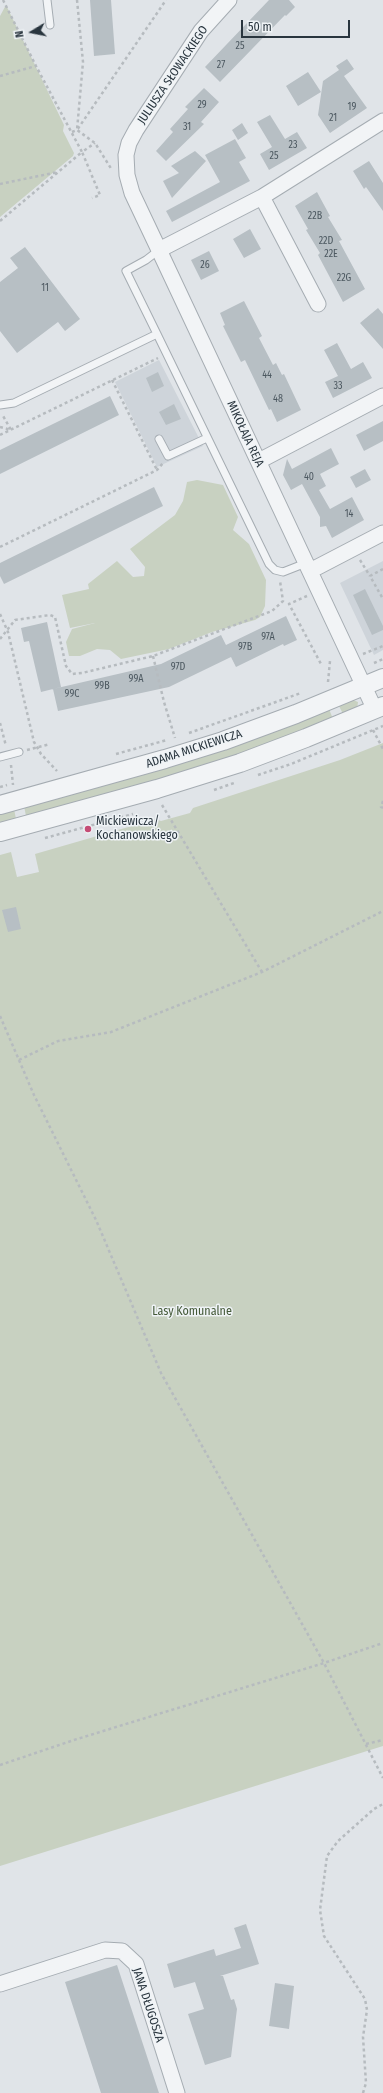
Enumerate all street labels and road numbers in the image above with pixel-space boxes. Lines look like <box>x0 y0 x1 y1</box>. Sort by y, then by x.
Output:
street label: JULIUSZA SŁOWACKIEGO <box>135 23 211 127</box>
street label: MIKOŁAJA REJA <box>223 399 267 469</box>
street label: ADAMA MICKIEWICZA <box>144 727 244 771</box>
street label: JANA DŁUGOSZA <box>129 1966 167 2044</box>

